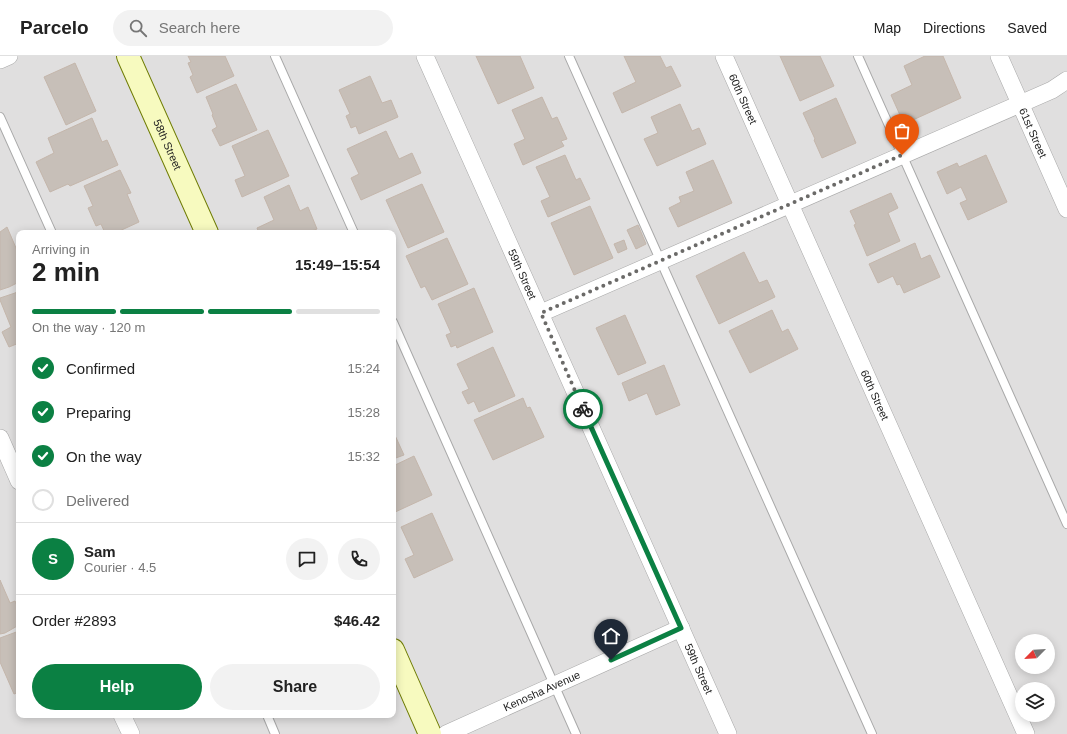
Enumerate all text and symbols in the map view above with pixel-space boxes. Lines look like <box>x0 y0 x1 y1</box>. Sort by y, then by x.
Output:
search box <box>113 10 393 46</box>
text: Parcelo <box>20 17 89 38</box>
icon: search <box>127 17 149 39</box>
text: Search here <box>159 19 240 36</box>
text: Map <box>874 20 901 36</box>
text: Directions <box>923 20 985 36</box>
text: Saved <box>1007 20 1047 36</box>
street label: 60th Street <box>727 72 760 126</box>
street label: 61st Street <box>1017 106 1049 160</box>
pin <box>885 114 919 155</box>
street label: 58th Street <box>151 118 184 172</box>
icon: bag <box>891 120 913 142</box>
text: Arriving in <box>32 242 90 257</box>
street label: 59th Street <box>506 247 539 301</box>
text: 15:49–15:54 <box>295 256 380 273</box>
text: 2 min <box>32 257 100 287</box>
text: On the way · 120 m <box>32 320 145 335</box>
icon: check <box>32 357 54 379</box>
text: Confirmed <box>66 360 135 377</box>
text: 15:24 <box>347 361 380 376</box>
street label: 60th Street <box>859 368 891 422</box>
courier <box>563 389 603 429</box>
icon: bike <box>572 398 594 420</box>
icon: check <box>32 401 54 423</box>
text: Preparing <box>66 404 131 421</box>
text: 15:28 <box>347 405 380 420</box>
icon: check <box>32 445 54 467</box>
text: On the way <box>66 448 142 465</box>
text: 15:32 <box>347 449 380 464</box>
text: Delivered <box>66 492 129 509</box>
button: chat <box>286 538 328 580</box>
button: phone <box>338 538 380 580</box>
text: Sam <box>84 543 116 560</box>
text: S <box>48 550 58 567</box>
text: Courier · 4.5 <box>84 560 156 575</box>
text: Order #2893 <box>32 612 116 629</box>
text: $46.42 <box>334 612 380 629</box>
pin <box>594 619 628 660</box>
icon: home <box>600 625 622 647</box>
north arrow <box>1015 634 1055 674</box>
map controls <box>1015 634 1055 722</box>
street label: 59th Street <box>682 642 715 696</box>
button: Help <box>32 664 202 710</box>
button: Share <box>210 664 380 710</box>
street label: Kenosha Avenue <box>501 668 582 713</box>
button: layers <box>1015 682 1055 722</box>

